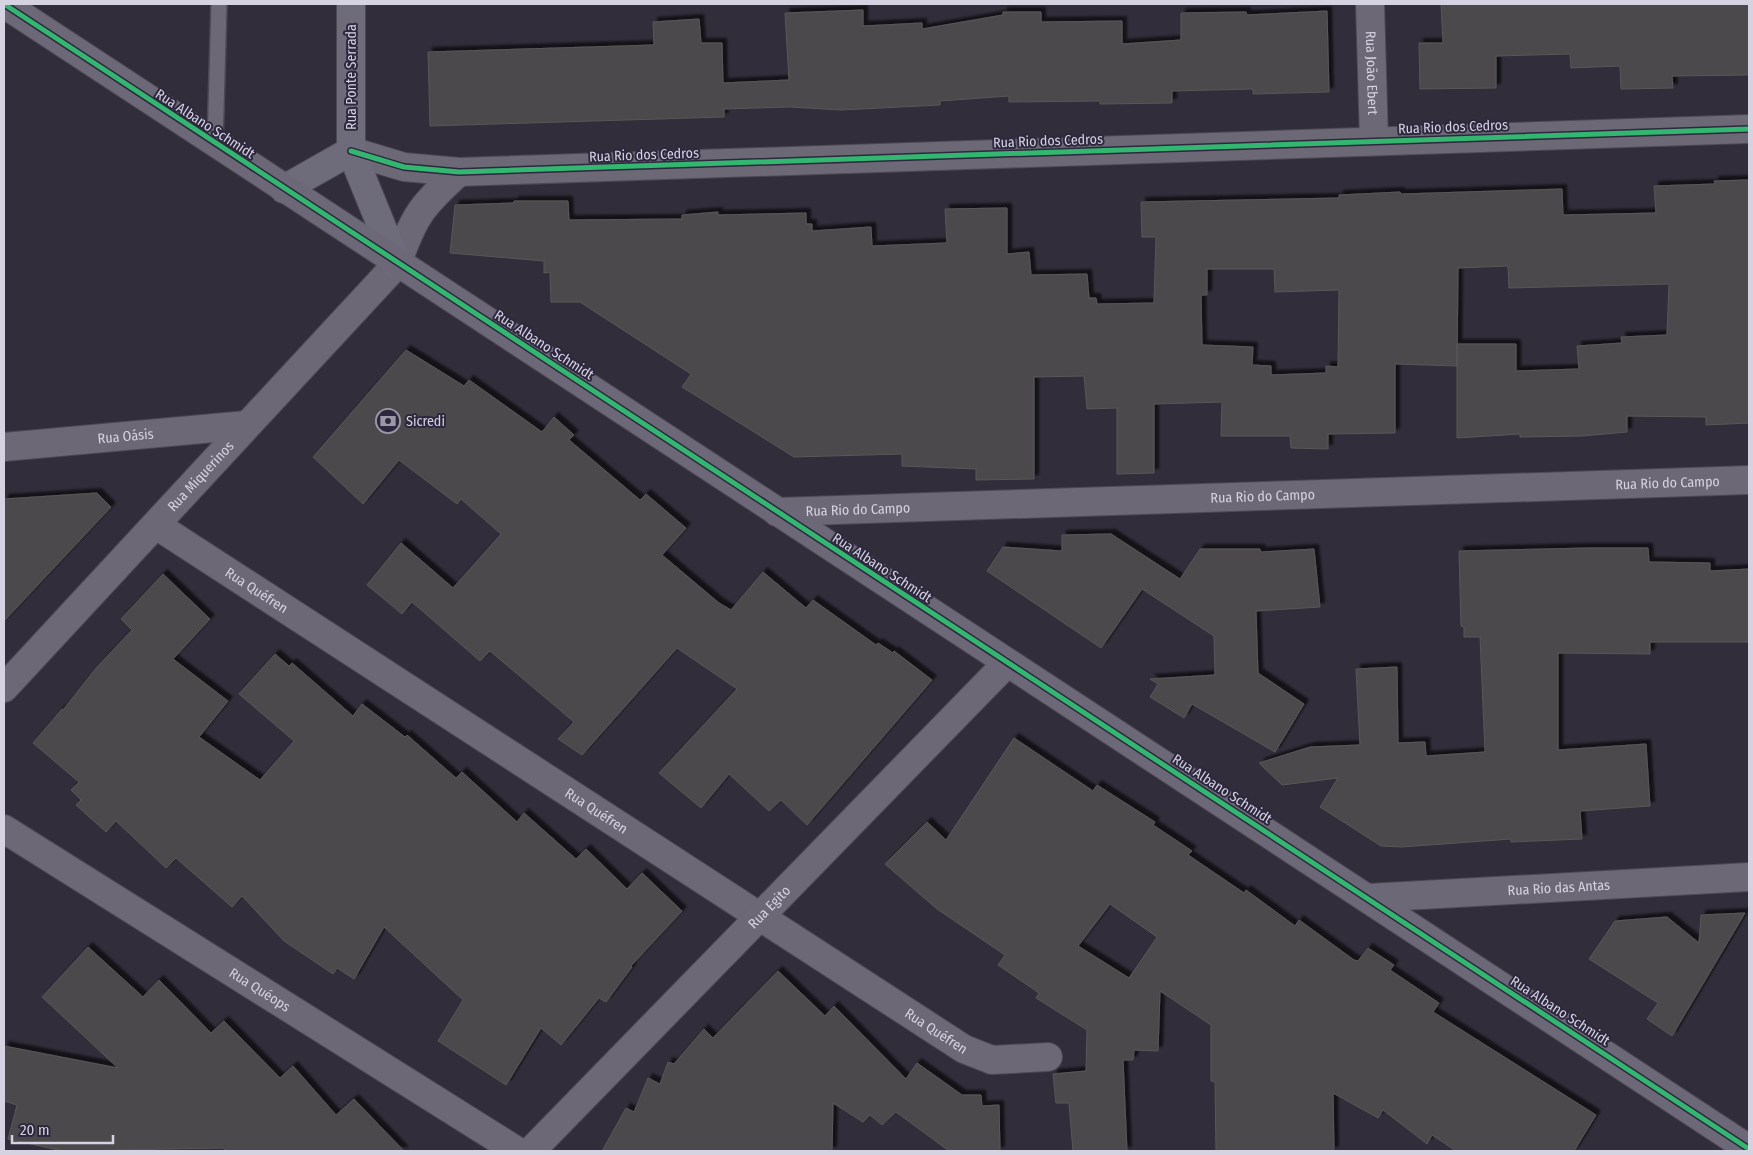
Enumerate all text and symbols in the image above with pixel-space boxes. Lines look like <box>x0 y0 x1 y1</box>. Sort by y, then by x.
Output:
street label: Rua Ponte Serrada <box>343 24 360 130</box>
street label: Rua João Ebert <box>1362 31 1382 116</box>
street label: Rua Albano Schmidt <box>152 86 258 163</box>
street label: Rua Rio dos Cedros <box>1398 117 1508 137</box>
street label: Rua Rio dos Cedros <box>993 131 1103 151</box>
street label: Rua Rio dos Cedros <box>589 145 699 165</box>
street label: Rua Albano Schmidt <box>491 307 597 384</box>
bank icon: Sicredi <box>375 408 401 434</box>
place label: Sicredi <box>406 413 445 430</box>
street label: Rua Oásis <box>97 425 154 447</box>
street label: Rua Miquerinos <box>164 437 237 515</box>
street label: Rua Rio do Campo <box>1615 472 1720 493</box>
street label: Rua Rio do Campo <box>1210 486 1315 506</box>
street label: Rua Rio do Campo <box>805 499 911 520</box>
street label: Rua Albano Schmidt <box>829 530 935 607</box>
street label: Rua Quéfren <box>222 564 291 617</box>
street label: Rua Albano Schmidt <box>1169 751 1275 828</box>
street label: Rua Quéfren <box>562 784 631 837</box>
street label: Rua Rio das Antas <box>1507 876 1610 899</box>
street label: Rua Egito <box>744 882 794 932</box>
street label: Rua Quéops <box>226 964 294 1015</box>
street label: Rua Albano Schmidt <box>1507 973 1613 1050</box>
street label: Rua Quéfren <box>902 1004 971 1058</box>
scale bar <box>12 1112 114 1144</box>
text: 20 m <box>20 1121 50 1139</box>

